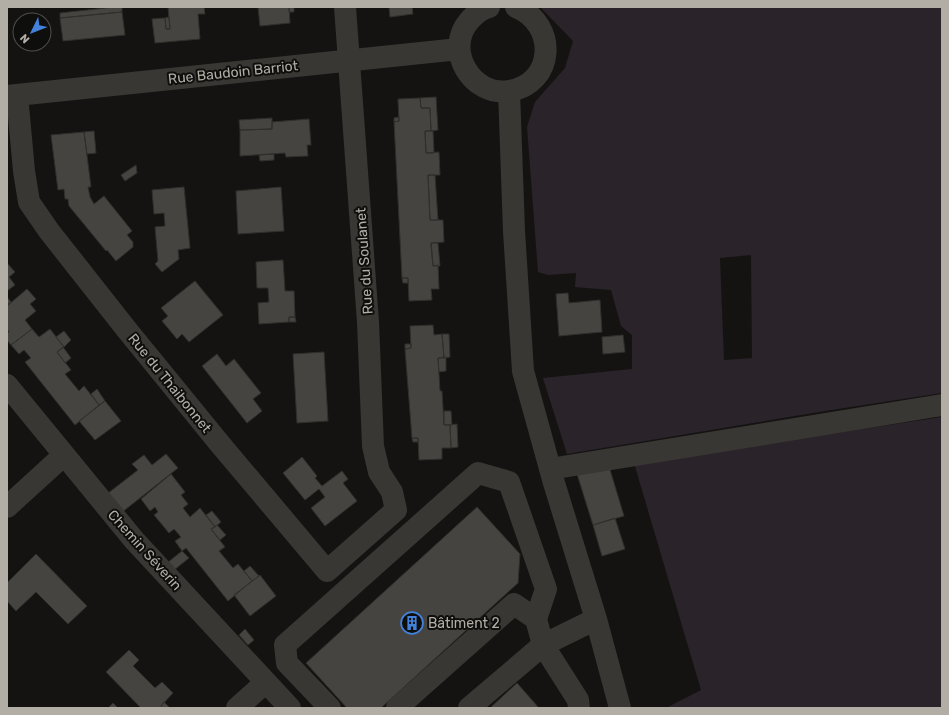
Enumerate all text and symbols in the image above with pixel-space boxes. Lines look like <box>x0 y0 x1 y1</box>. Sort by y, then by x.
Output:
north arrow <box>12 12 52 52</box>
text: N <box>18 31 33 46</box>
street label: Rue Baudoin Barriot <box>167 57 299 88</box>
street label: Rue du Soulanet <box>352 206 377 315</box>
street label: Rue du Thaibonnet <box>124 330 215 437</box>
street label: Chemin Séverin <box>104 507 185 594</box>
building icon: Bâtiment 2 <box>399 610 425 636</box>
place label: Bâtiment 2 <box>428 615 500 632</box>

